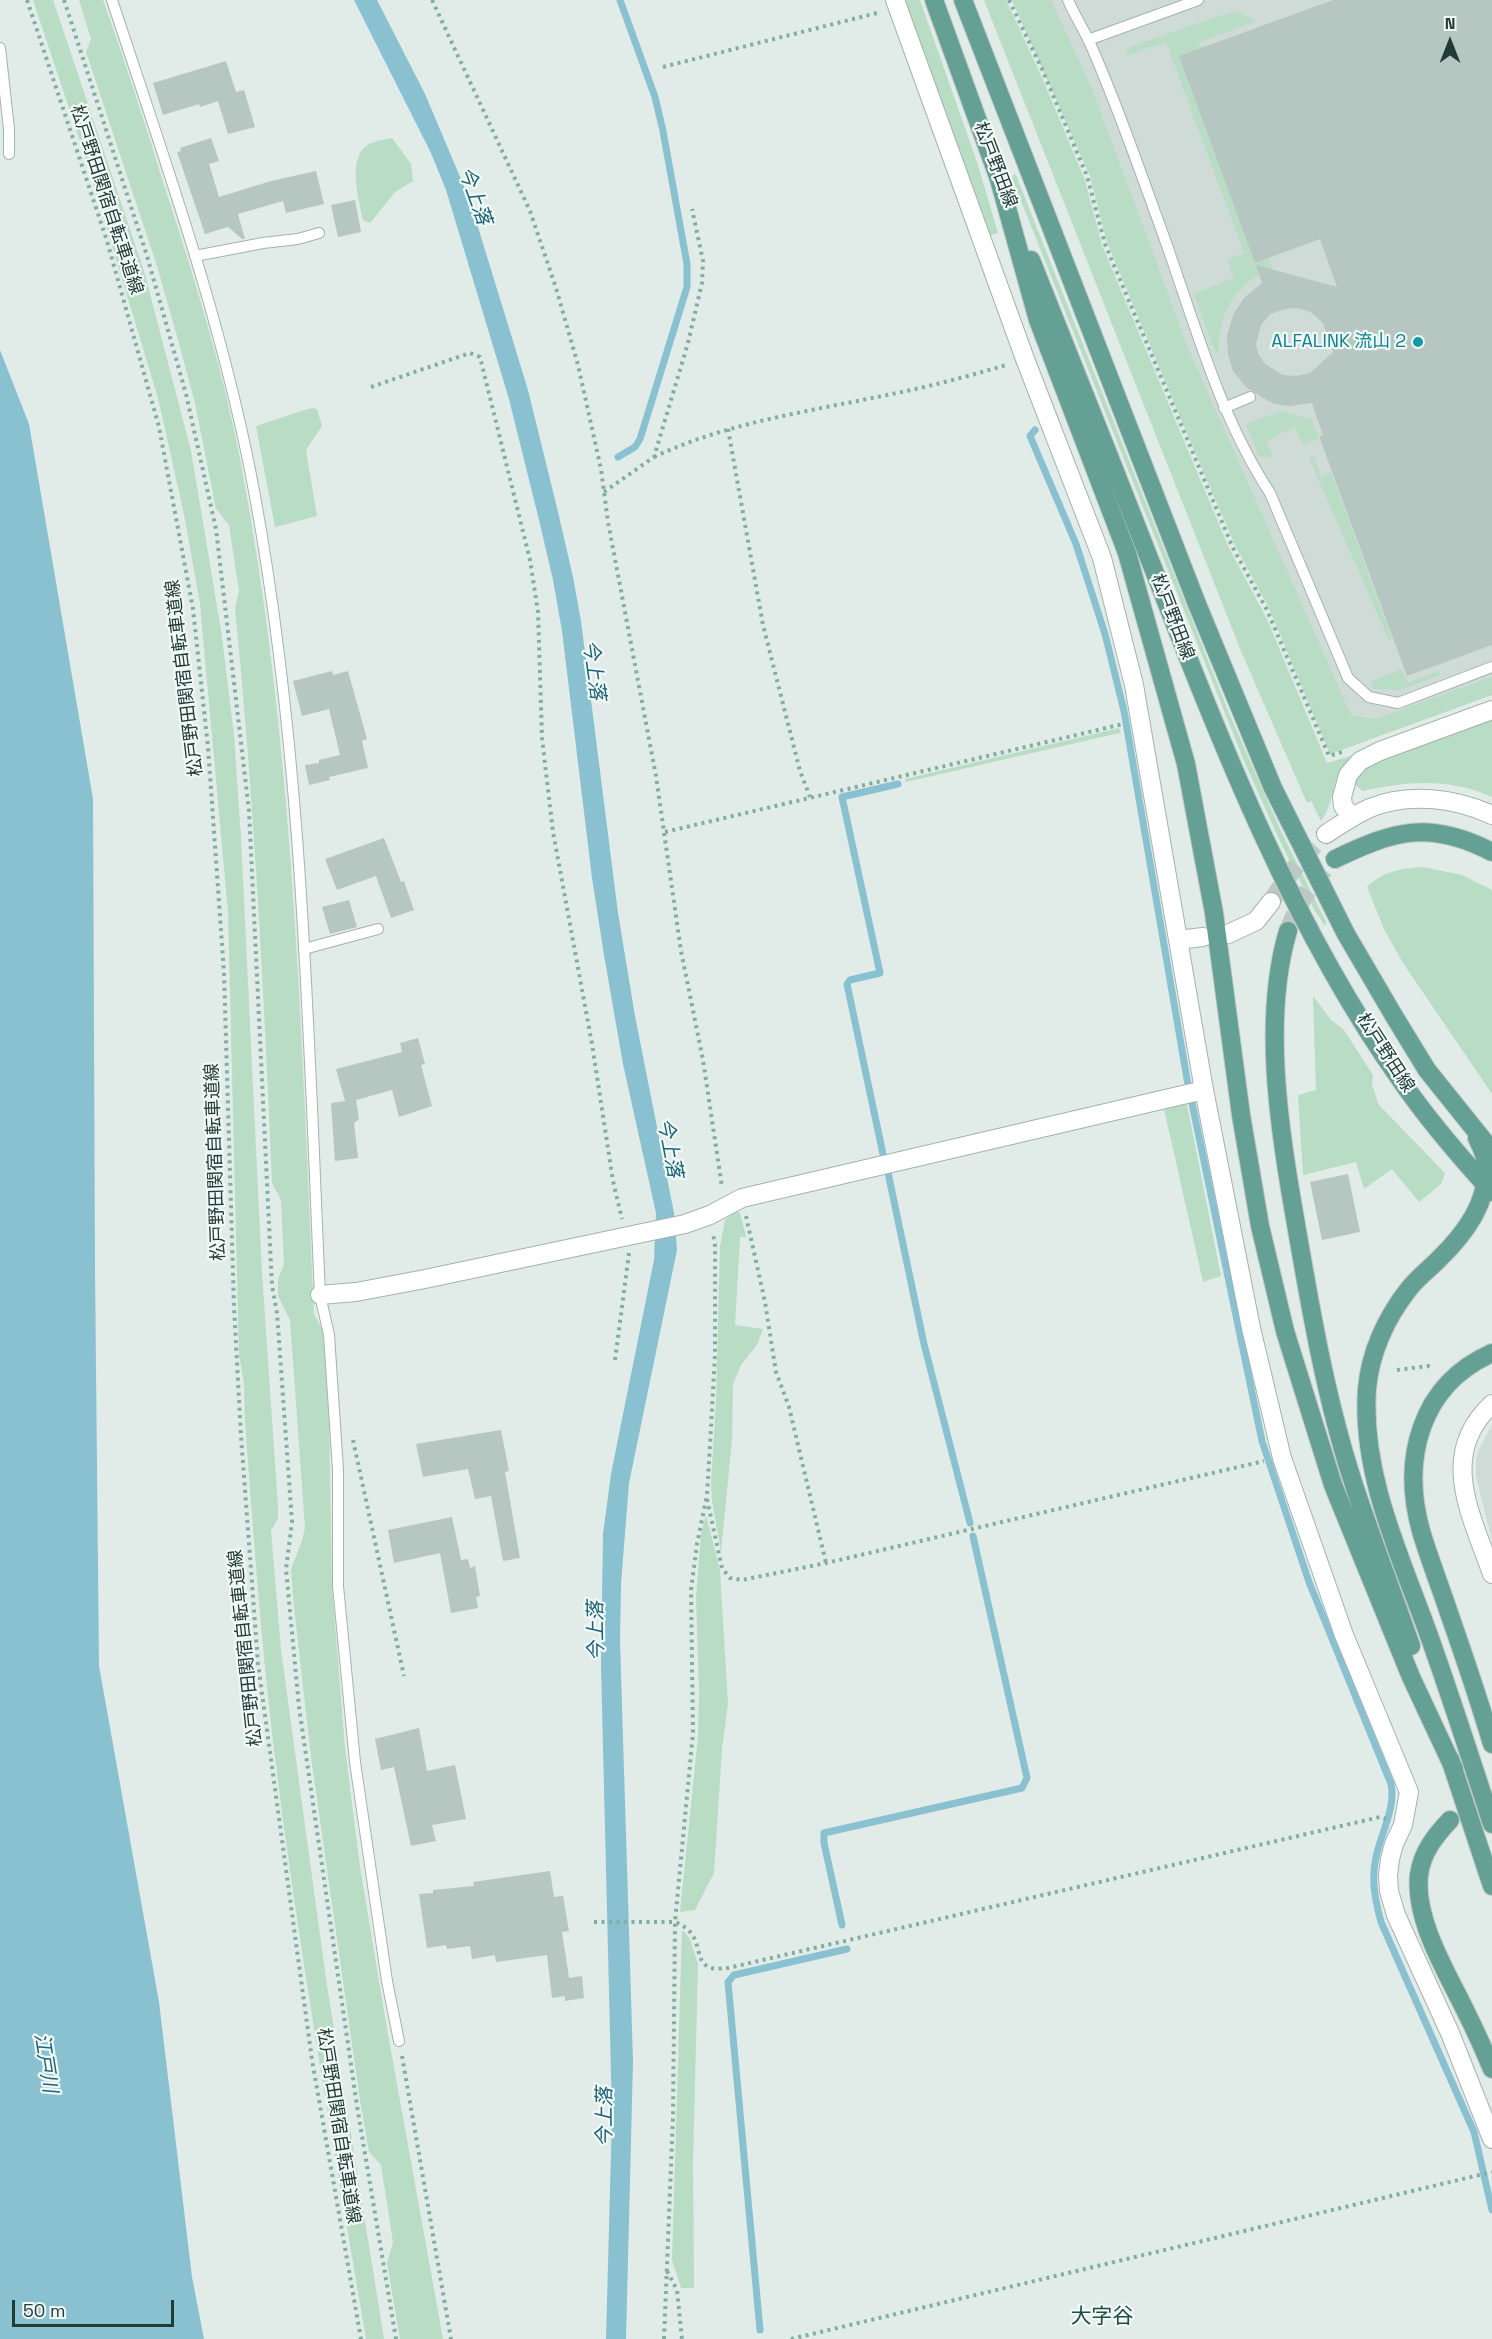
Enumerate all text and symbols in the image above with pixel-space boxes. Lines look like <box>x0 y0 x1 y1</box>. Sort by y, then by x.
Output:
north arrow <box>1420 12 1480 72</box>
text: N <box>1445 13 1455 34</box>
street label: 松戸野田関宿自転車道線 <box>65 103 147 297</box>
street label: 松戸野田線 <box>969 119 1021 211</box>
water label: 今上落 <box>452 164 496 228</box>
place label: ALFALINK 流山 2 <box>1271 331 1406 353</box>
marker: ALFALINK 流山 2 <box>1411 335 1425 349</box>
street label: 松戸野田線 <box>1146 571 1198 663</box>
street label: 松戸野田関宿自転車道線 <box>162 578 208 778</box>
water label: 今上落 <box>577 639 609 701</box>
street label: 松戸野田線 <box>1351 1009 1419 1097</box>
street label: 松戸野田関宿自転車道線 <box>202 1063 230 1261</box>
water label: 今上落 <box>651 1116 687 1180</box>
street label: 松戸野田関宿自転車道線 <box>225 1548 267 1748</box>
water label: 今上落 <box>584 1601 610 1661</box>
street label: 松戸野田関宿自転車道線 <box>312 2027 364 2225</box>
water label: 江戸川 <box>28 2031 62 2095</box>
water label: 今上落 <box>594 2087 618 2147</box>
scale bar <box>15 2288 177 2326</box>
text: 50 m <box>23 2299 65 2322</box>
district label: 大字谷 <box>1071 2304 1133 2330</box>

